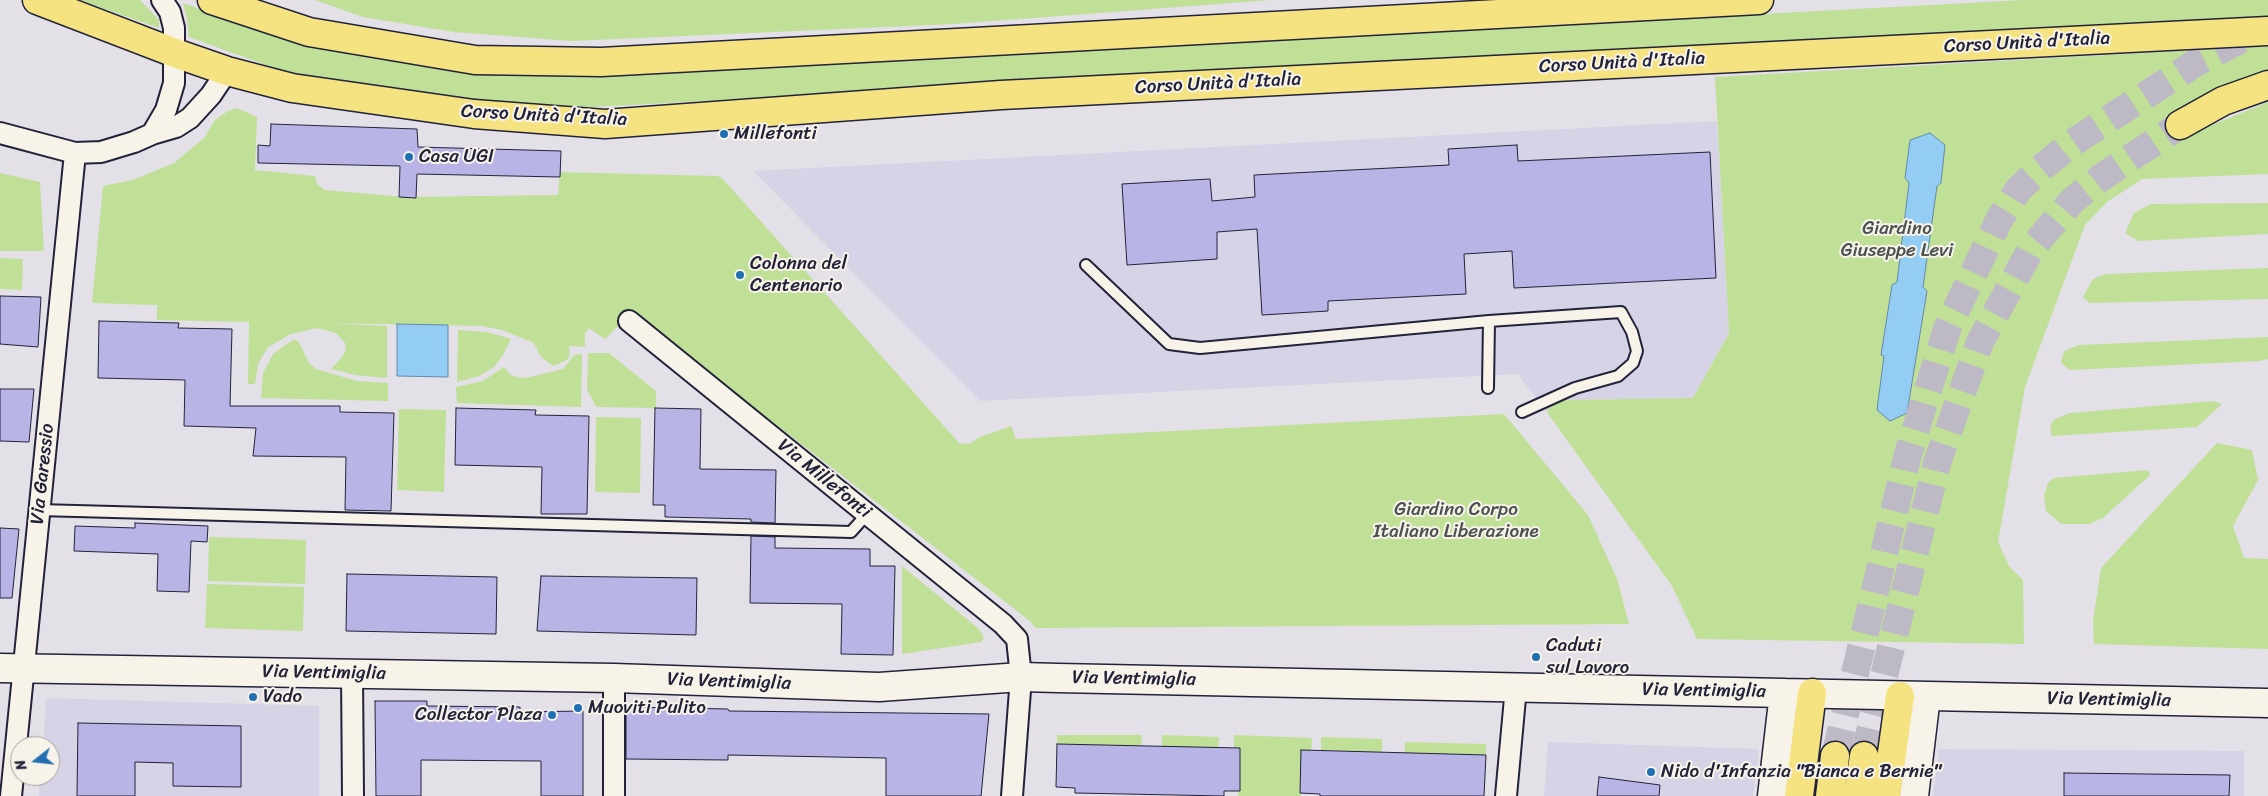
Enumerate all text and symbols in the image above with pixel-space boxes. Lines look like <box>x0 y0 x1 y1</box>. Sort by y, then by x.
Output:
street label: Corso Unità d'Italia <box>1943 27 2111 59</box>
street label: Corso Unità d'Italia <box>1538 47 1706 79</box>
street label: Corso Unità d'Italia <box>1134 68 1302 100</box>
street label: Corso Unità d'Italia <box>460 100 628 132</box>
place label: Millefonti <box>734 123 817 145</box>
marker: Millefonti <box>718 128 730 140</box>
place label: Casa UGI <box>419 146 494 168</box>
marker: Casa UGI <box>403 151 415 163</box>
park label: Giardino Giuseppe Levi <box>1841 218 1953 262</box>
place label: Colonna del Centenario <box>750 253 847 297</box>
marker: Colonna del Centenario <box>734 269 746 281</box>
street label: Via Garessio <box>26 422 60 526</box>
street label: Via Millefonti <box>773 434 875 524</box>
park label: Giardino Corpo Italiano Liberazione <box>1373 499 1539 543</box>
place label: Caduti sul Lavoro <box>1546 635 1629 679</box>
marker: Caduti sul Lavoro <box>1530 651 1542 663</box>
street label: Via Ventimiglia <box>262 661 386 685</box>
street label: Via Ventimiglia <box>1072 667 1196 691</box>
street label: Via Ventimiglia <box>667 668 791 696</box>
street label: Via Ventimiglia <box>1642 679 1766 703</box>
place label: Vado <box>263 686 302 708</box>
street label: Via Ventimiglia <box>2047 688 2171 712</box>
marker: Vado <box>247 691 259 703</box>
place label: Muoviti Pulito <box>588 697 706 719</box>
marker: Muoviti Pulito <box>572 702 584 714</box>
place label: Collector Plaza <box>415 704 542 726</box>
marker: Collector Plaza <box>546 709 558 721</box>
north arrow <box>10 736 60 786</box>
text: N <box>8 757 34 773</box>
place label: Nido d'Infanzia "Bianca e Bernie" <box>1661 761 1941 783</box>
marker: Nido d'Infanzia "Bianca e Bernie" <box>1645 766 1657 778</box>

